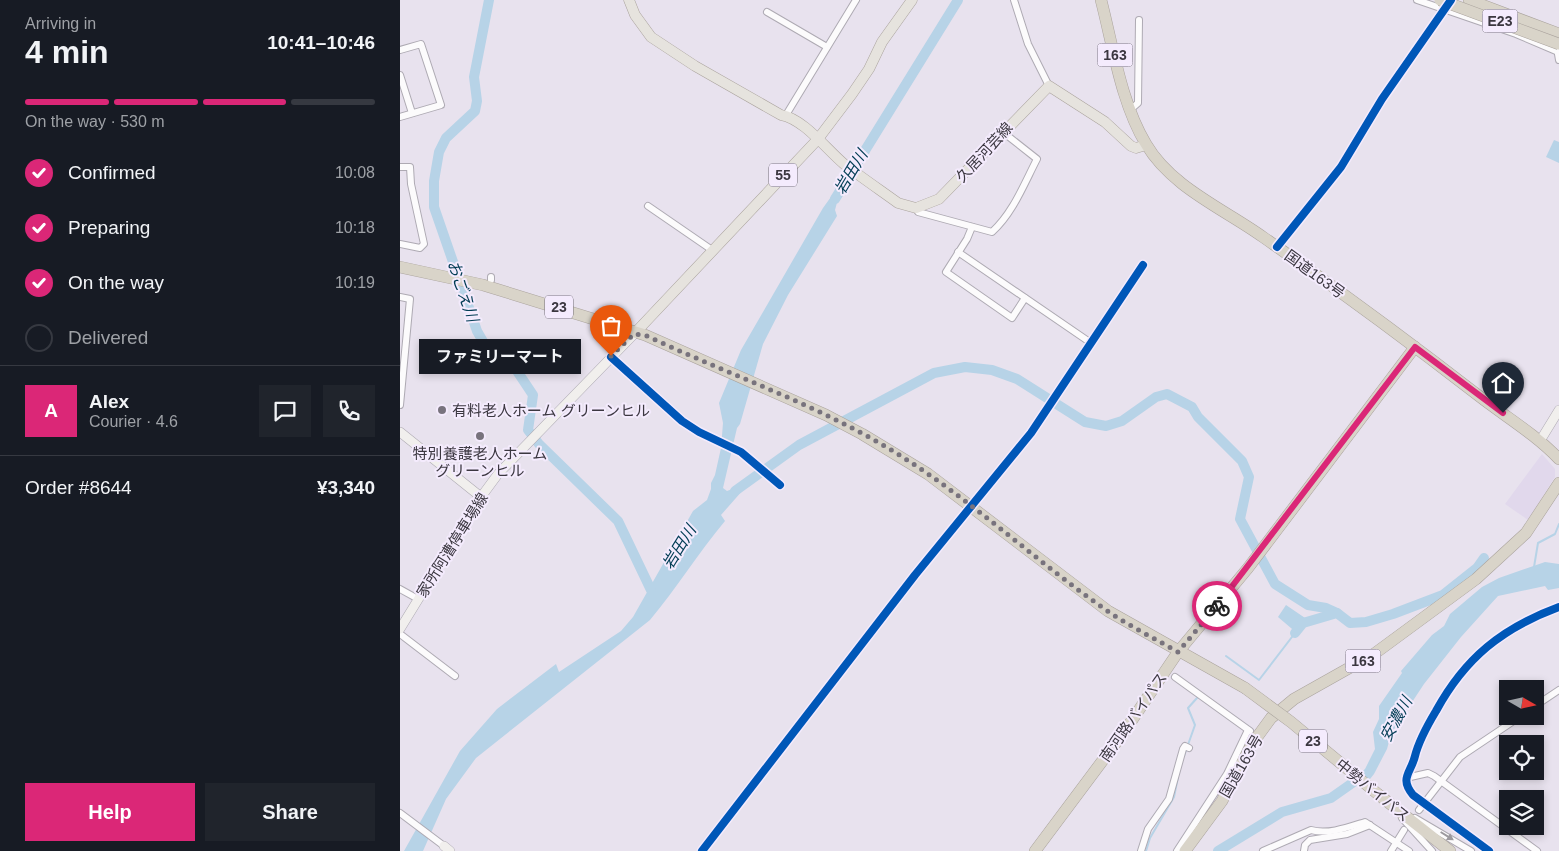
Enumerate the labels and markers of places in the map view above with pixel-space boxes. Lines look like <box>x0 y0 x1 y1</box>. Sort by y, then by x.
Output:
pin <box>590 305 632 356</box>
callout: ファミリーマート <box>419 338 581 374</box>
pin <box>1482 362 1524 413</box>
place label: 有料老人ホーム グリーンヒル <box>452 402 650 419</box>
marker: 有料老人ホーム グリーンヒル <box>436 404 448 416</box>
marker: 特別養護老人ホーム グリーンヒル <box>474 430 486 442</box>
place label: 特別養護老人ホーム グリーンヒル <box>413 445 547 479</box>

